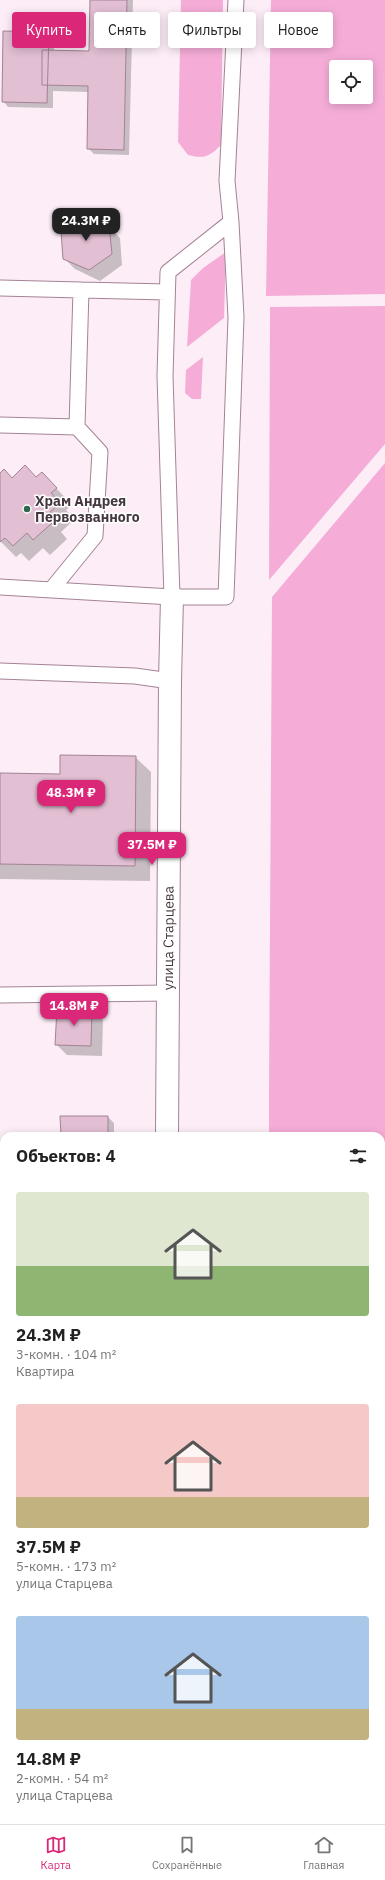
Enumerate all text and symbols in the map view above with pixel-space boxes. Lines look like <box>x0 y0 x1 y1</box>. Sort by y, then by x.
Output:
chip: Купить <box>12 12 86 48</box>
chip: Снять <box>94 12 160 48</box>
chip: Фильтры <box>168 12 256 48</box>
chip: Новое <box>264 12 333 48</box>
map controls <box>329 60 373 104</box>
button: locate <box>329 60 373 104</box>
pin: 24.3M ₽ <box>49 208 123 242</box>
text: 24.3M ₽ <box>61 212 111 229</box>
place label: Храм Андрея Первозванного <box>35 492 140 526</box>
marker: Храм Андрея Первозванного <box>22 504 32 514</box>
pin: 48.3M ₽ <box>34 780 108 814</box>
text: 48.3M ₽ <box>46 784 96 801</box>
pin: 37.5M ₽ <box>115 832 189 866</box>
text: 37.5M ₽ <box>127 836 177 853</box>
street label: улица Старцева <box>159 885 178 990</box>
pin: 14.8M ₽ <box>37 993 111 1027</box>
text: 14.8M ₽ <box>49 997 99 1014</box>
text: Объектов: 4 <box>16 1145 116 1167</box>
icon: filters <box>347 1145 369 1167</box>
icon: home <box>157 1218 229 1290</box>
text: 24.3M ₽ <box>16 1324 81 1346</box>
text: 3-комн. · 104 m² <box>16 1346 116 1363</box>
text: Квартира <box>16 1363 74 1380</box>
icon: home <box>157 1430 229 1502</box>
text: 37.5M ₽ <box>16 1536 81 1558</box>
text: 5-комн. · 173 m² <box>16 1558 116 1575</box>
text: улица Старцева <box>16 1575 113 1592</box>
icon: home <box>157 1642 229 1714</box>
text: 14.8M ₽ <box>16 1748 81 1770</box>
text: 2-комн. · 54 m² <box>16 1770 108 1787</box>
text: улица Старцева <box>16 1787 113 1804</box>
tab: Карта <box>41 1834 71 1872</box>
tab: Сохранённые <box>152 1834 222 1872</box>
tab: Главная <box>303 1834 344 1872</box>

